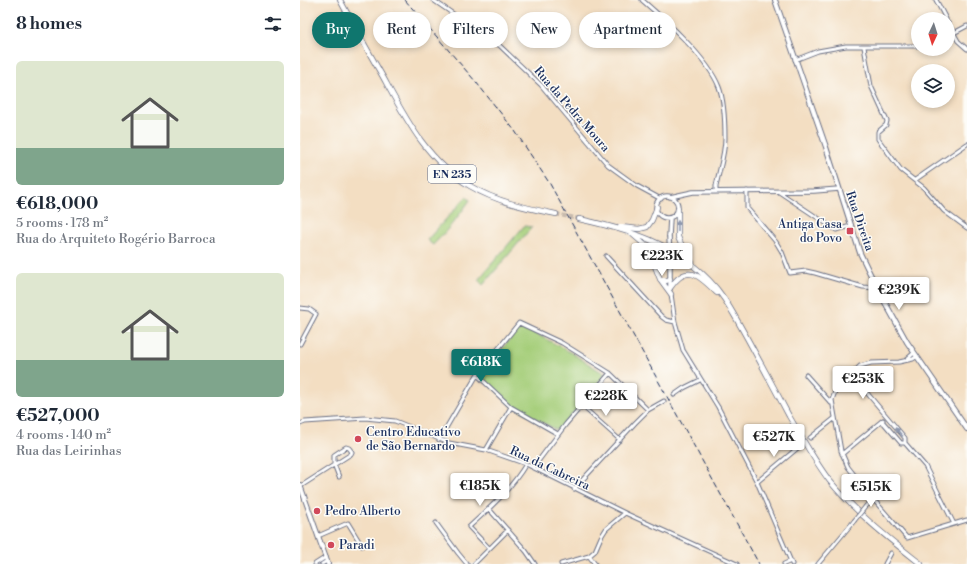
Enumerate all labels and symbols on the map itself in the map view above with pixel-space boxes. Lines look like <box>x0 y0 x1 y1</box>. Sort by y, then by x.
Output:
north arrow <box>911 12 955 56</box>
street label: Rua da Pedra Moura <box>530 63 613 156</box>
road number: EN 235 <box>428 165 476 183</box>
street label: Rua Direita <box>842 189 877 254</box>
place label: Antiga Casa do Povo <box>777 217 843 246</box>
one-way arrow <box>675 219 681 232</box>
marker: Antiga Casa do Povo <box>845 226 855 236</box>
pin: €223K <box>634 243 690 277</box>
pin: €239K <box>871 277 927 311</box>
pin: €618K <box>453 349 509 383</box>
pin: €253K <box>835 366 891 400</box>
pin: €228K <box>578 383 634 417</box>
pin: €527K <box>746 424 802 458</box>
place label: Centro Educativo de São Bernardo <box>366 425 461 454</box>
one-way arrow <box>895 427 904 437</box>
marker: Centro Educativo de São Bernardo <box>353 434 363 444</box>
street label: Rua da Cabreira <box>507 443 593 494</box>
pin: €185K <box>452 473 508 507</box>
pin: €515K <box>843 474 899 508</box>
place label: Pedro Alberto <box>325 504 401 519</box>
marker: Pedro Alberto <box>312 506 322 516</box>
place label: Paradi <box>339 538 375 553</box>
marker: Paradi <box>326 540 336 550</box>

